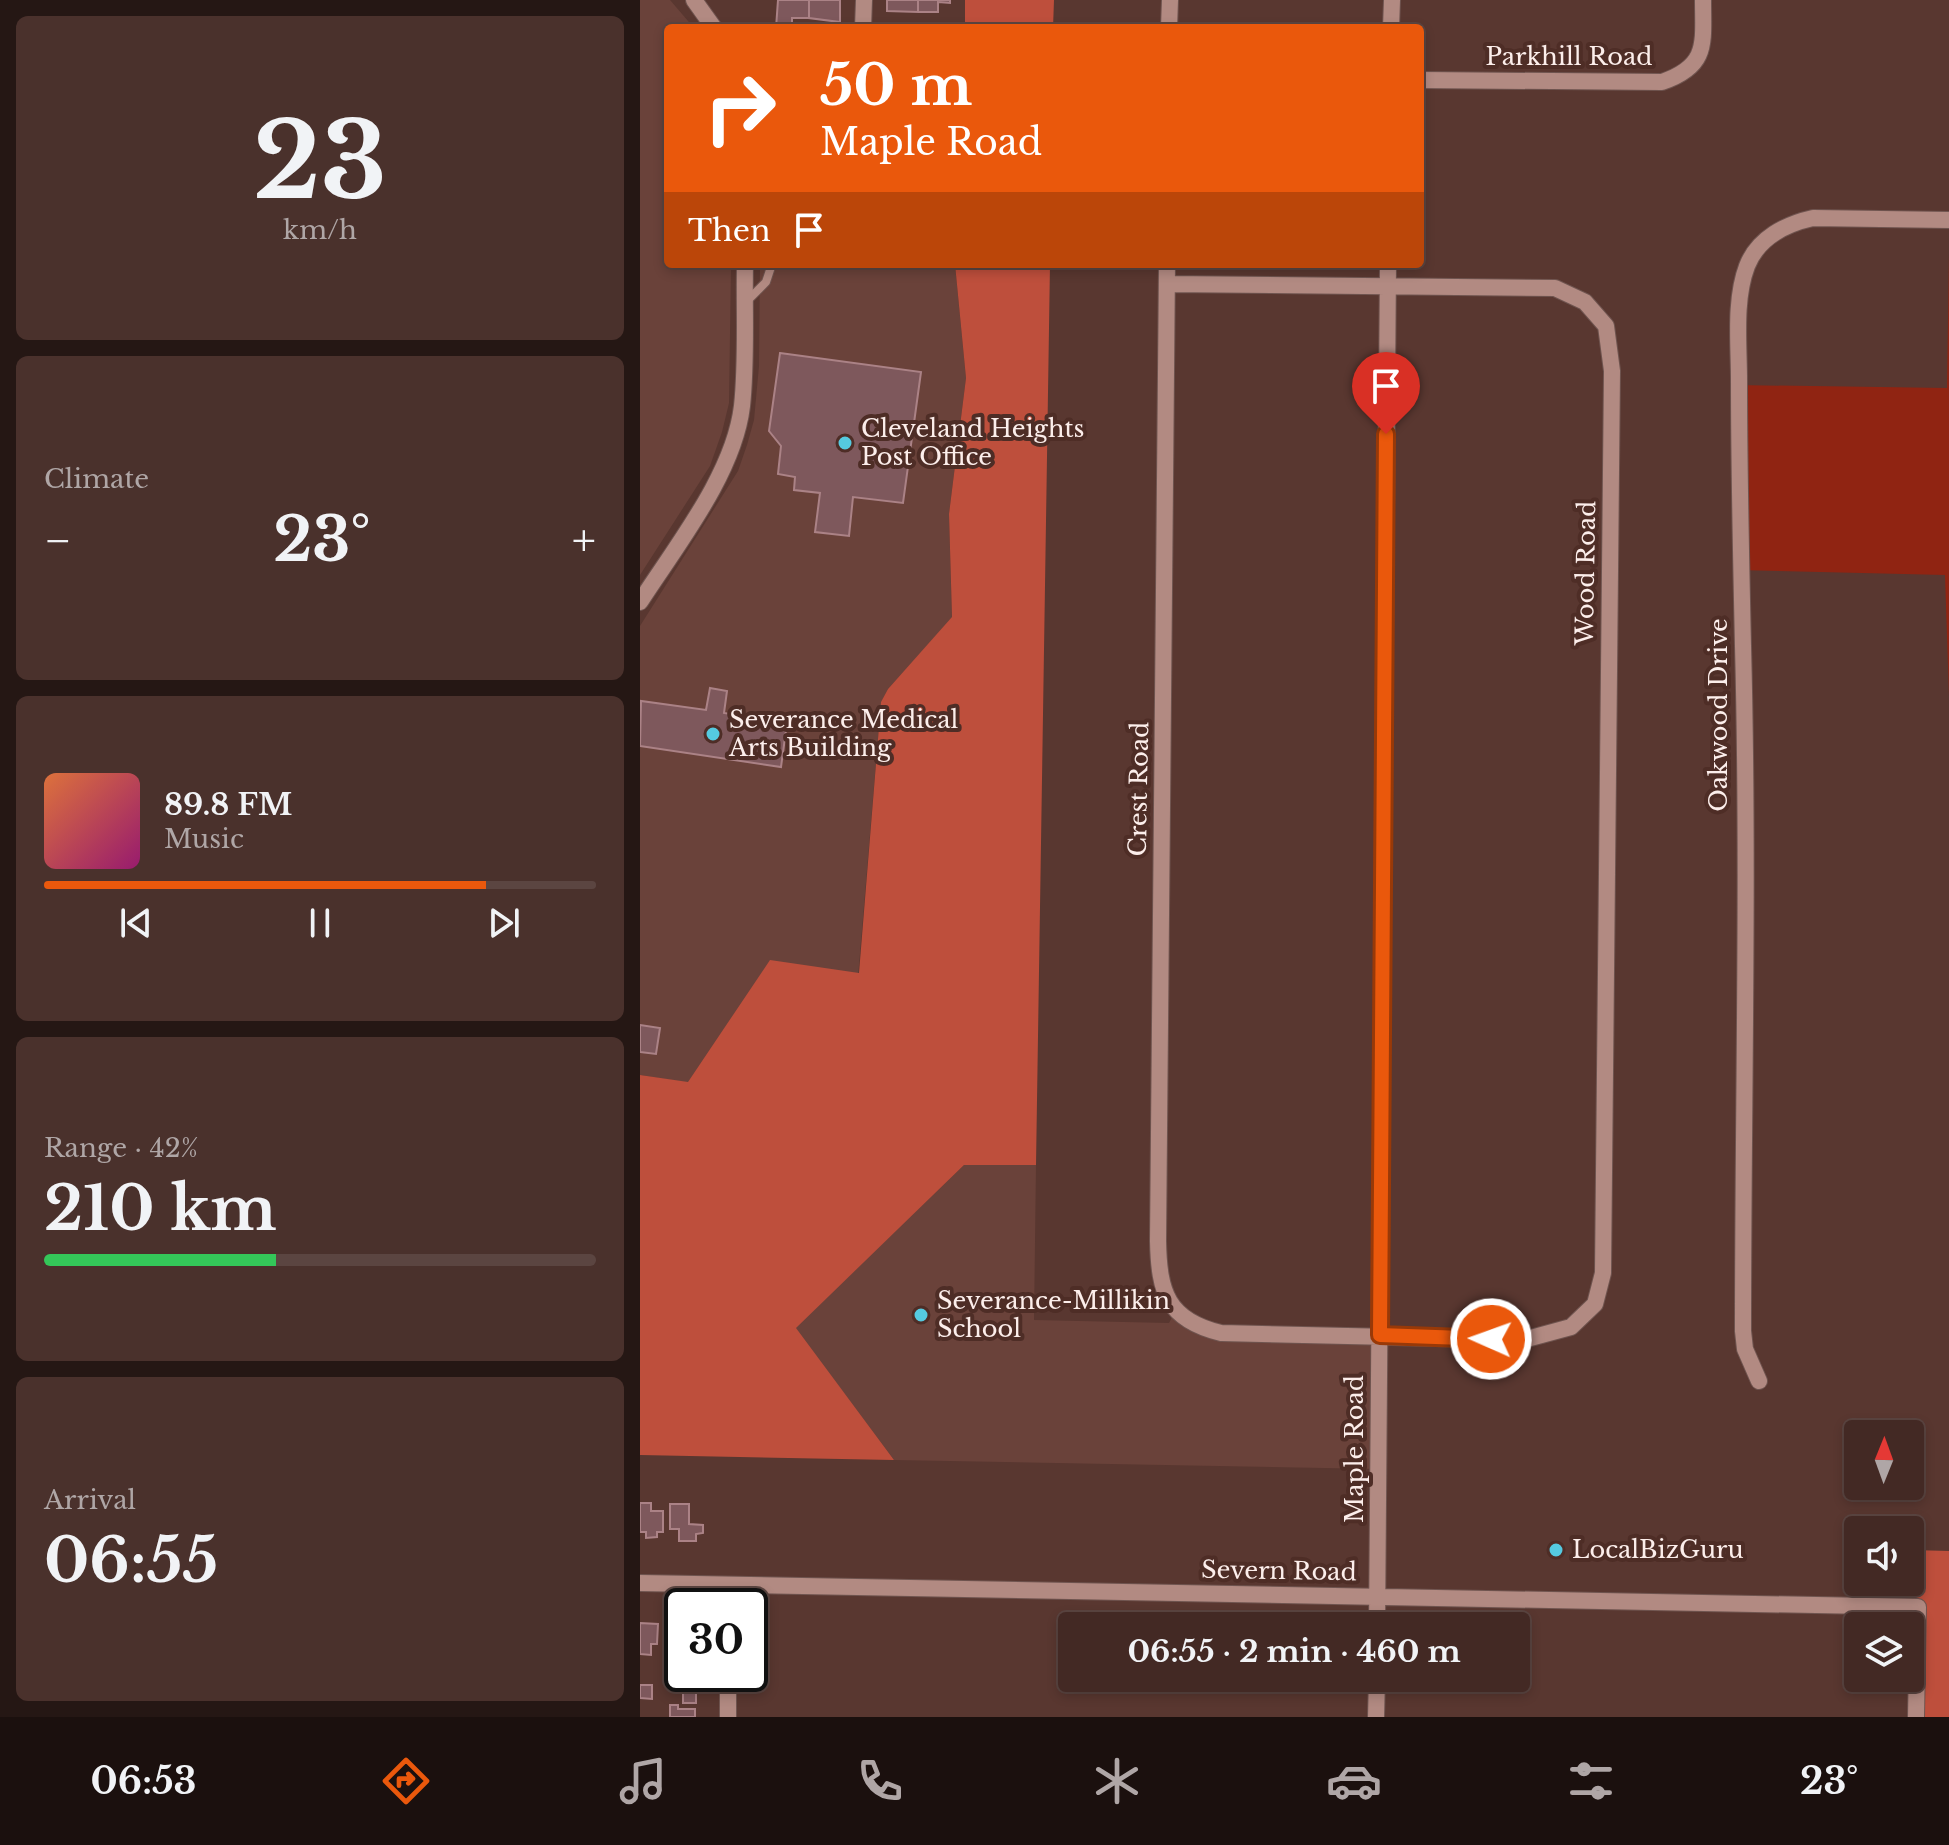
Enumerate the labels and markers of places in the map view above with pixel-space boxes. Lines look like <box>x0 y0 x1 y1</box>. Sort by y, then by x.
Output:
pin <box>1352 352 1420 434</box>
place label: Cleveland Heights Post Office <box>861 414 1084 471</box>
marker: Cleveland Heights Post Office <box>836 434 854 452</box>
place label: Severance Medical Arts Building <box>728 705 958 762</box>
marker: Severance Medical Arts Building <box>704 725 722 743</box>
place label: Severance-Millikin School <box>937 1286 1170 1343</box>
marker: Severance-Millikin School <box>912 1306 930 1324</box>
place label: LocalBizGuru <box>1572 1535 1744 1564</box>
marker: LocalBizGuru <box>1547 1541 1565 1559</box>

